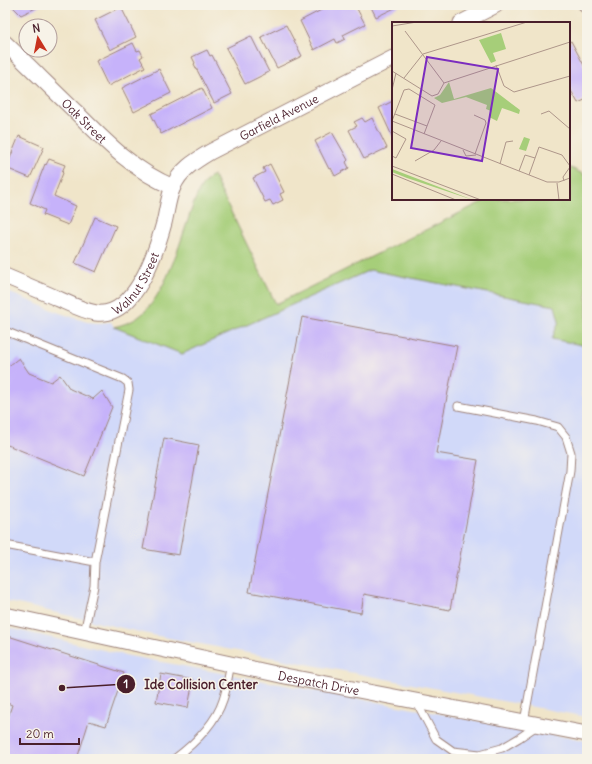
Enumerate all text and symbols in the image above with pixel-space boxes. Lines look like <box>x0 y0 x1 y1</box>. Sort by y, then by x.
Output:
north arrow <box>18 18 58 58</box>
text: N <box>31 21 41 36</box>
inset map <box>392 22 570 200</box>
street label: Garfield Avenue <box>237 90 321 143</box>
street label: Oak Street <box>59 95 110 146</box>
street label: Walnut Street <box>109 250 161 317</box>
street label: Despatch Drive <box>277 667 361 698</box>
callout: Ide Collision Center <box>116 672 265 697</box>
text: 1 <box>124 676 128 691</box>
text: Ide Collision Center <box>144 676 258 693</box>
scale bar <box>20 720 79 746</box>
text: 20 m <box>26 726 54 741</box>

